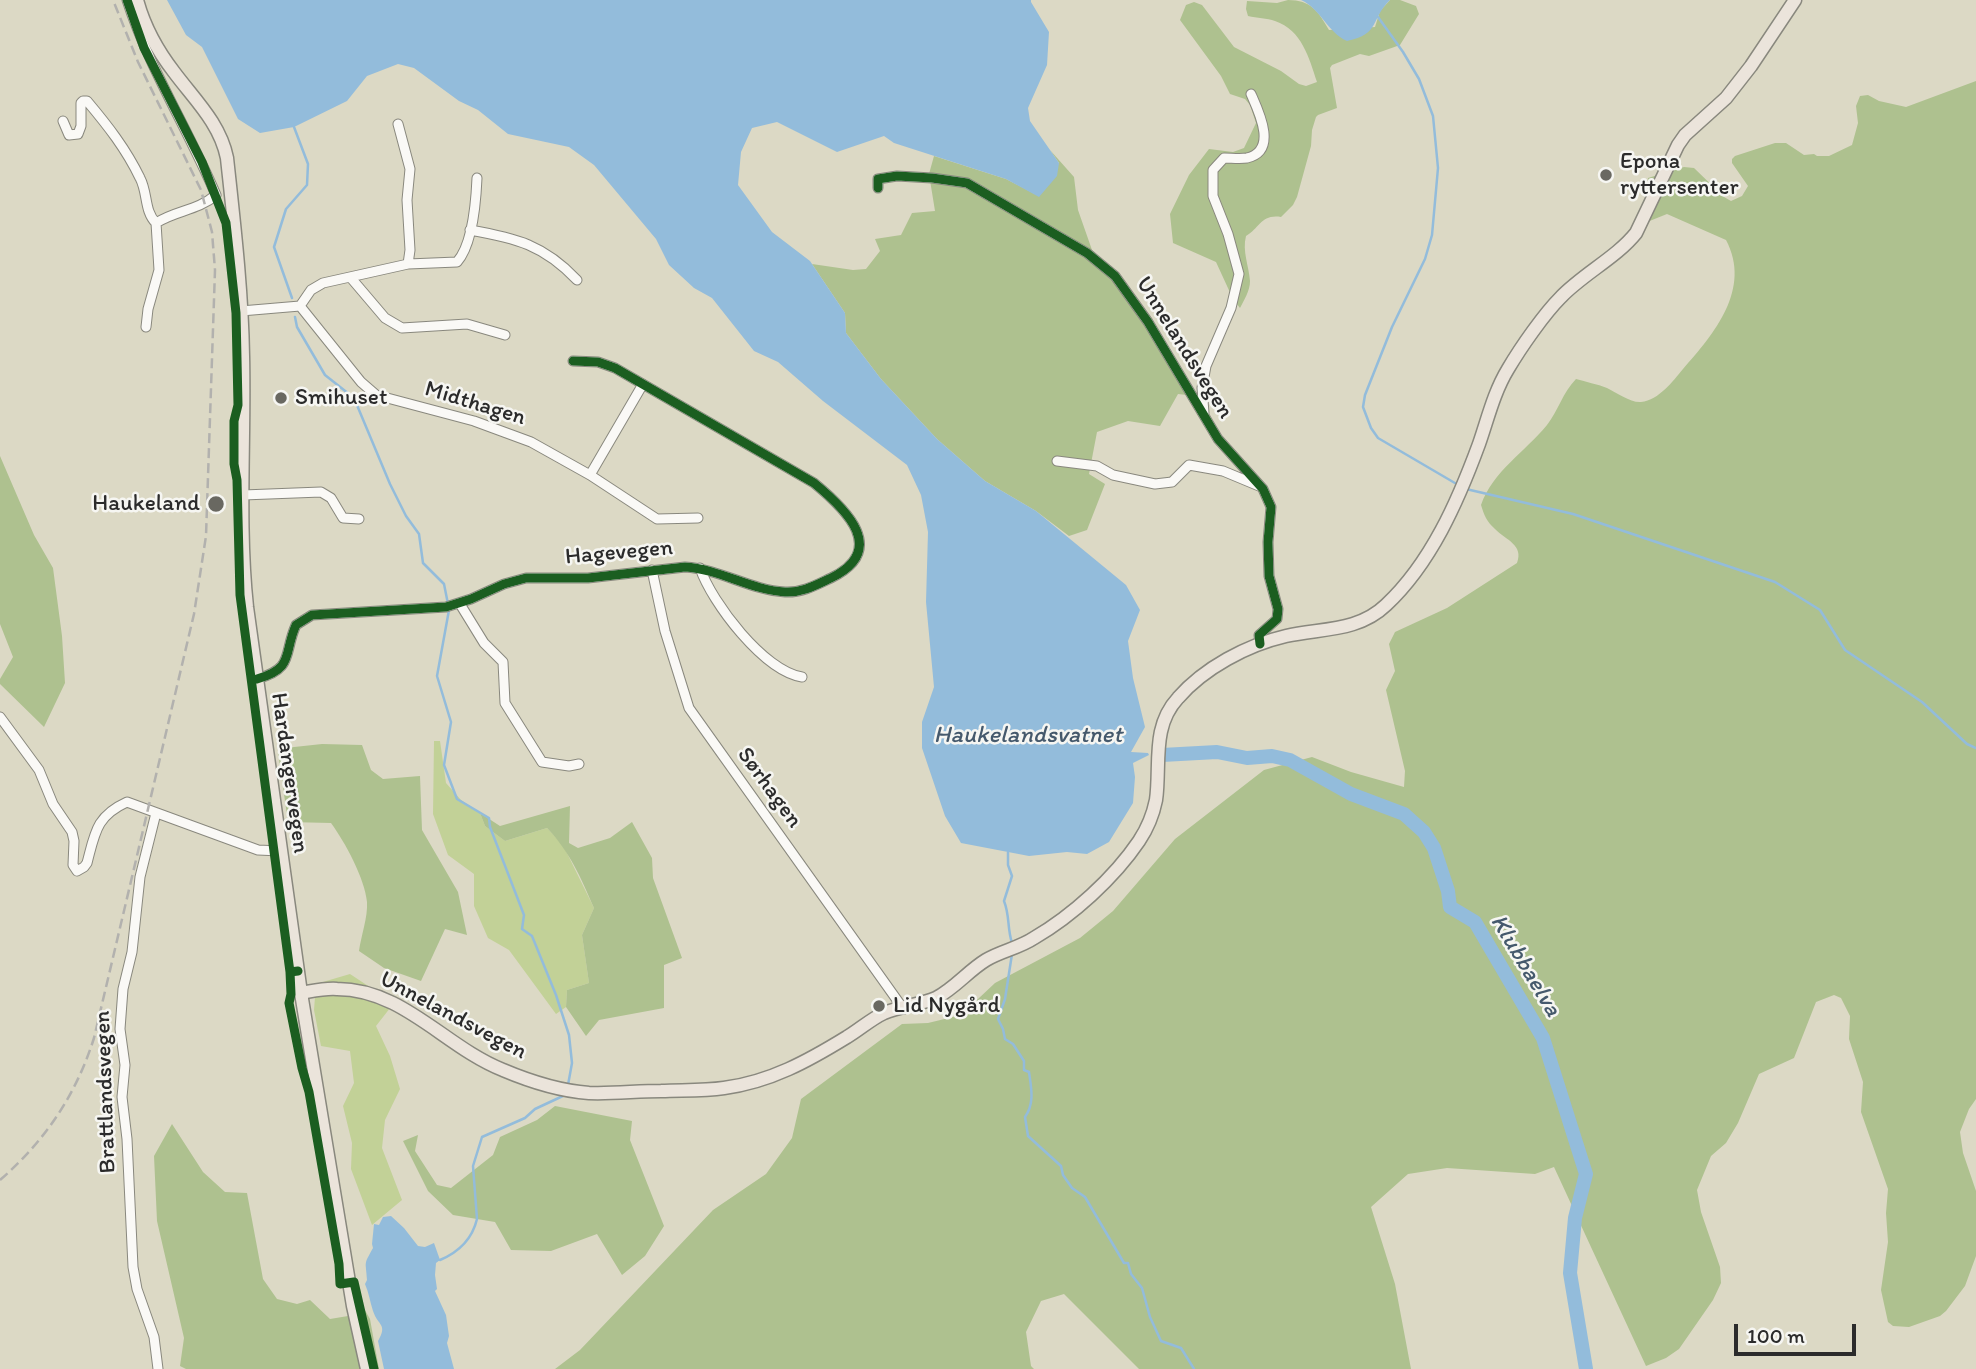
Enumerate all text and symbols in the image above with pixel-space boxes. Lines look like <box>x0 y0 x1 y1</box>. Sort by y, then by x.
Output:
place label: Epona ryttersenter <box>1620 148 1739 202</box>
marker: Epona ryttersenter <box>1598 167 1614 183</box>
street label: Unnelandsvegen <box>1129 272 1239 424</box>
street label: Midthagen <box>421 376 529 432</box>
place label: Smihuset <box>295 384 388 412</box>
marker: Smihuset <box>273 390 289 406</box>
place label: Haukeland <box>92 490 200 518</box>
marker: Haukeland <box>206 494 226 514</box>
street label: Hagevegen <box>564 535 674 571</box>
street label: Hardangervegen <box>264 691 314 855</box>
water label: Haukelandsvatnet <box>934 722 1122 750</box>
street label: Sørhagen <box>730 742 808 834</box>
water label: Klubbaelva <box>1483 910 1567 1022</box>
street label: Unnelandsvegen <box>375 966 531 1066</box>
place label: Lid Nygård <box>893 992 1000 1020</box>
marker: Lid Nygård <box>871 998 887 1014</box>
street label: Brattlandsvegen <box>89 1010 123 1174</box>
scale bar <box>1738 1310 1860 1354</box>
text: 100 m <box>1747 1323 1805 1348</box>

